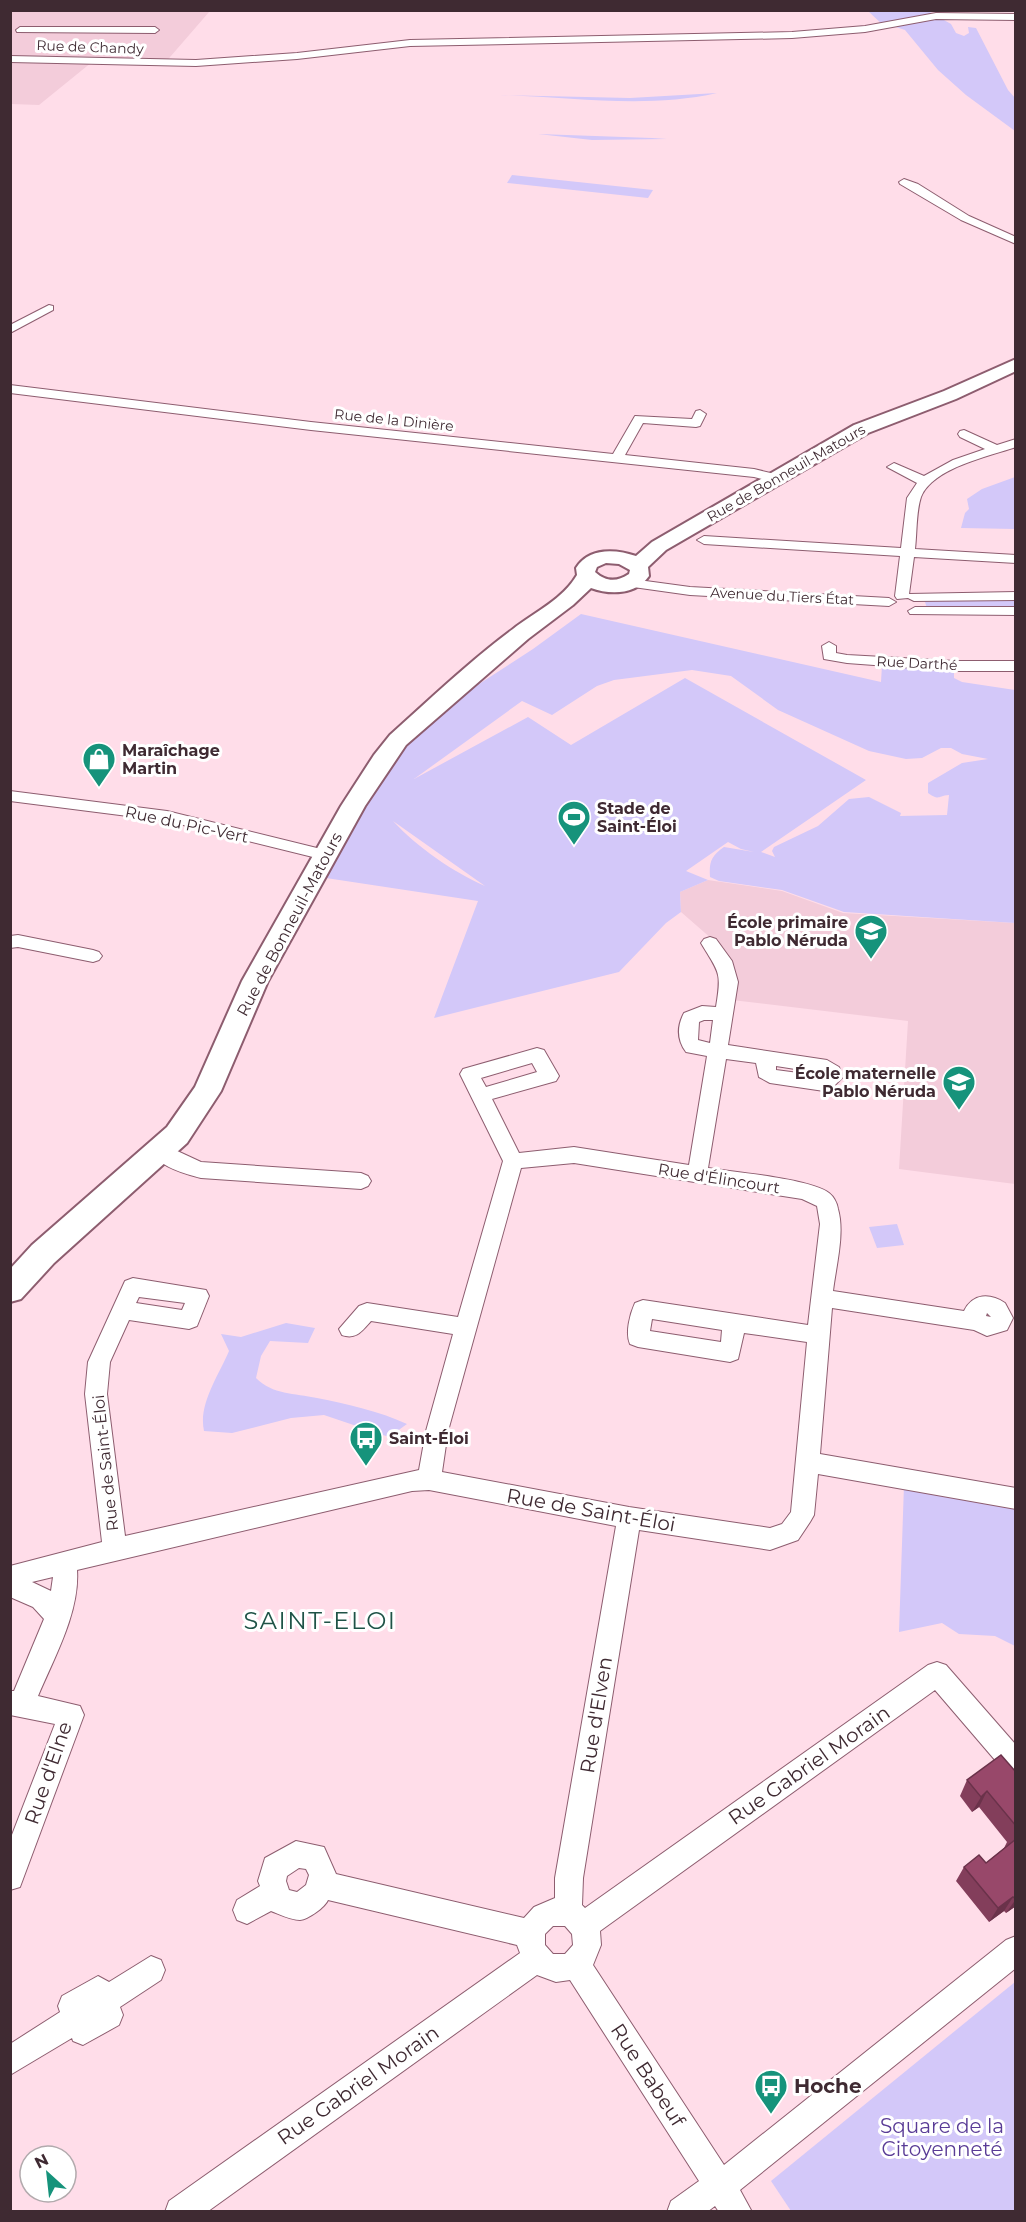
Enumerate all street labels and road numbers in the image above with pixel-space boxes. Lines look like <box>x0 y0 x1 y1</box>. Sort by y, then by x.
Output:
street label: Rue de Chandy <box>36 36 144 58</box>
street label: Rue de la Dinière <box>333 405 455 435</box>
street label: Rue de Bonneuil-Matours <box>704 420 869 526</box>
street label: Avenue du Tiers État <box>710 583 855 609</box>
street label: Rue Darthé <box>876 652 958 674</box>
street label: Rue du Pic-Vert <box>124 802 251 847</box>
street label: Rue de Bonneuil-Matours <box>233 829 346 1019</box>
street label: Rue d'Élincourt <box>657 1159 782 1198</box>
street label: Rue de Saint-Éloi <box>89 1394 122 1532</box>
street label: Rue de Saint-Éloi <box>505 1483 677 1537</box>
street label: Rue d'Elven <box>575 1655 617 1775</box>
street label: Rue Gabriel Morain <box>724 1700 894 1830</box>
street label: Rue d'Elne <box>19 1718 77 1828</box>
street label: Rue Babeuf <box>606 2019 691 2132</box>
street label: Rue Gabriel Morain <box>273 2020 443 2150</box>

